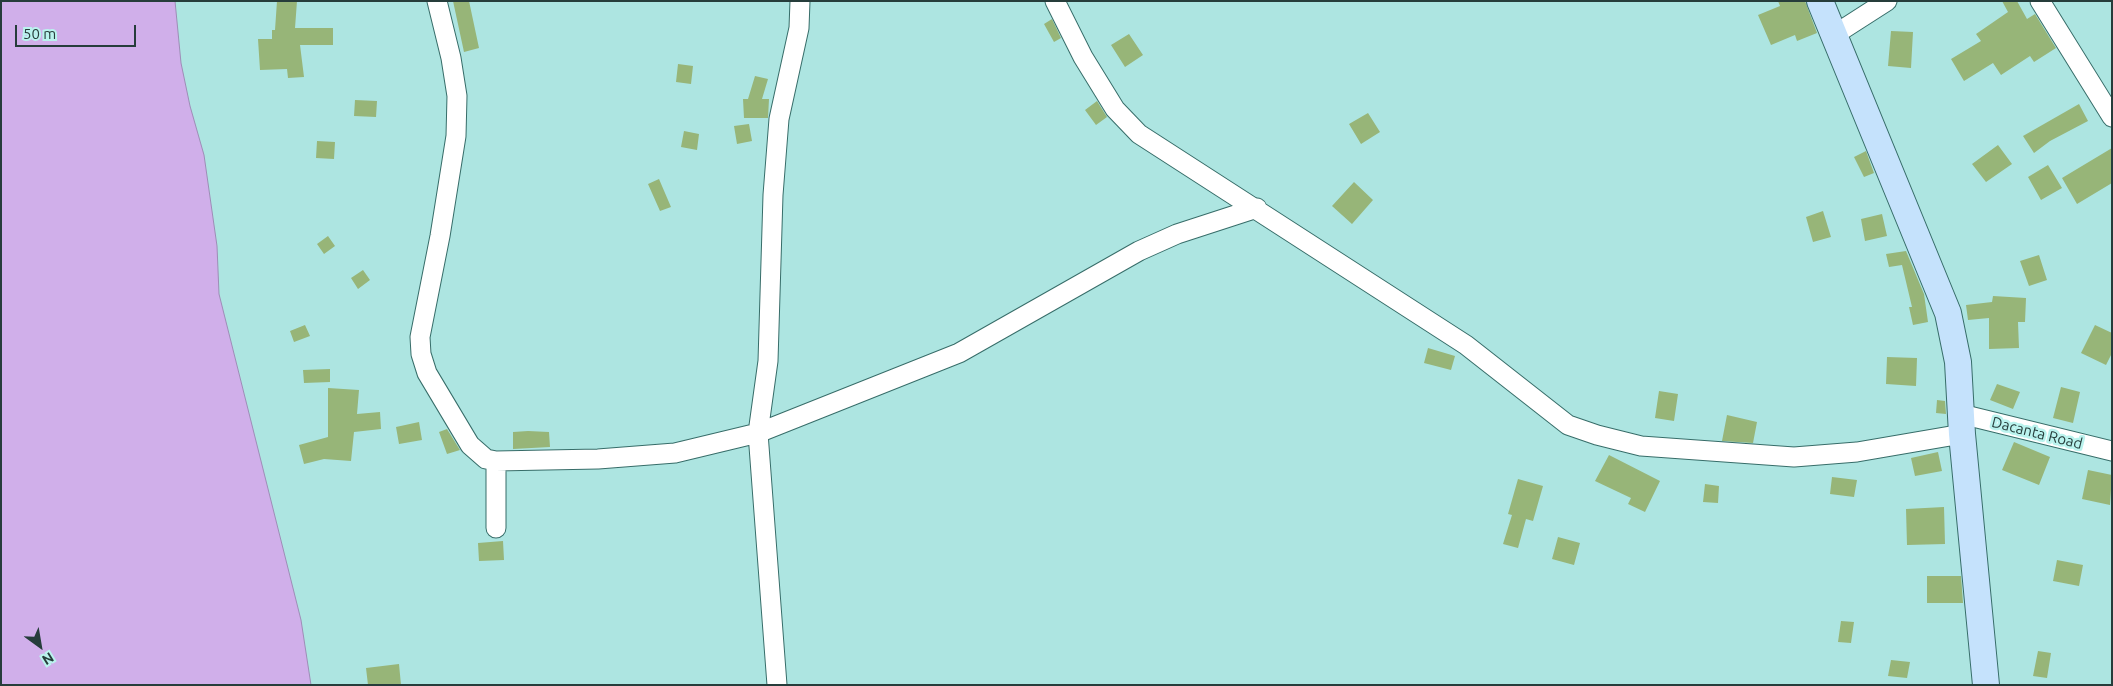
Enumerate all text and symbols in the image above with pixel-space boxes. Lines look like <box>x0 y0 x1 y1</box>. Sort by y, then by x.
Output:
scale bar <box>18 15 139 47</box>
text: 50 m <box>23 25 56 42</box>
street label: Dacanta Road <box>1990 413 2084 453</box>
north arrow <box>15 621 65 671</box>
text: N <box>39 649 57 668</box>

